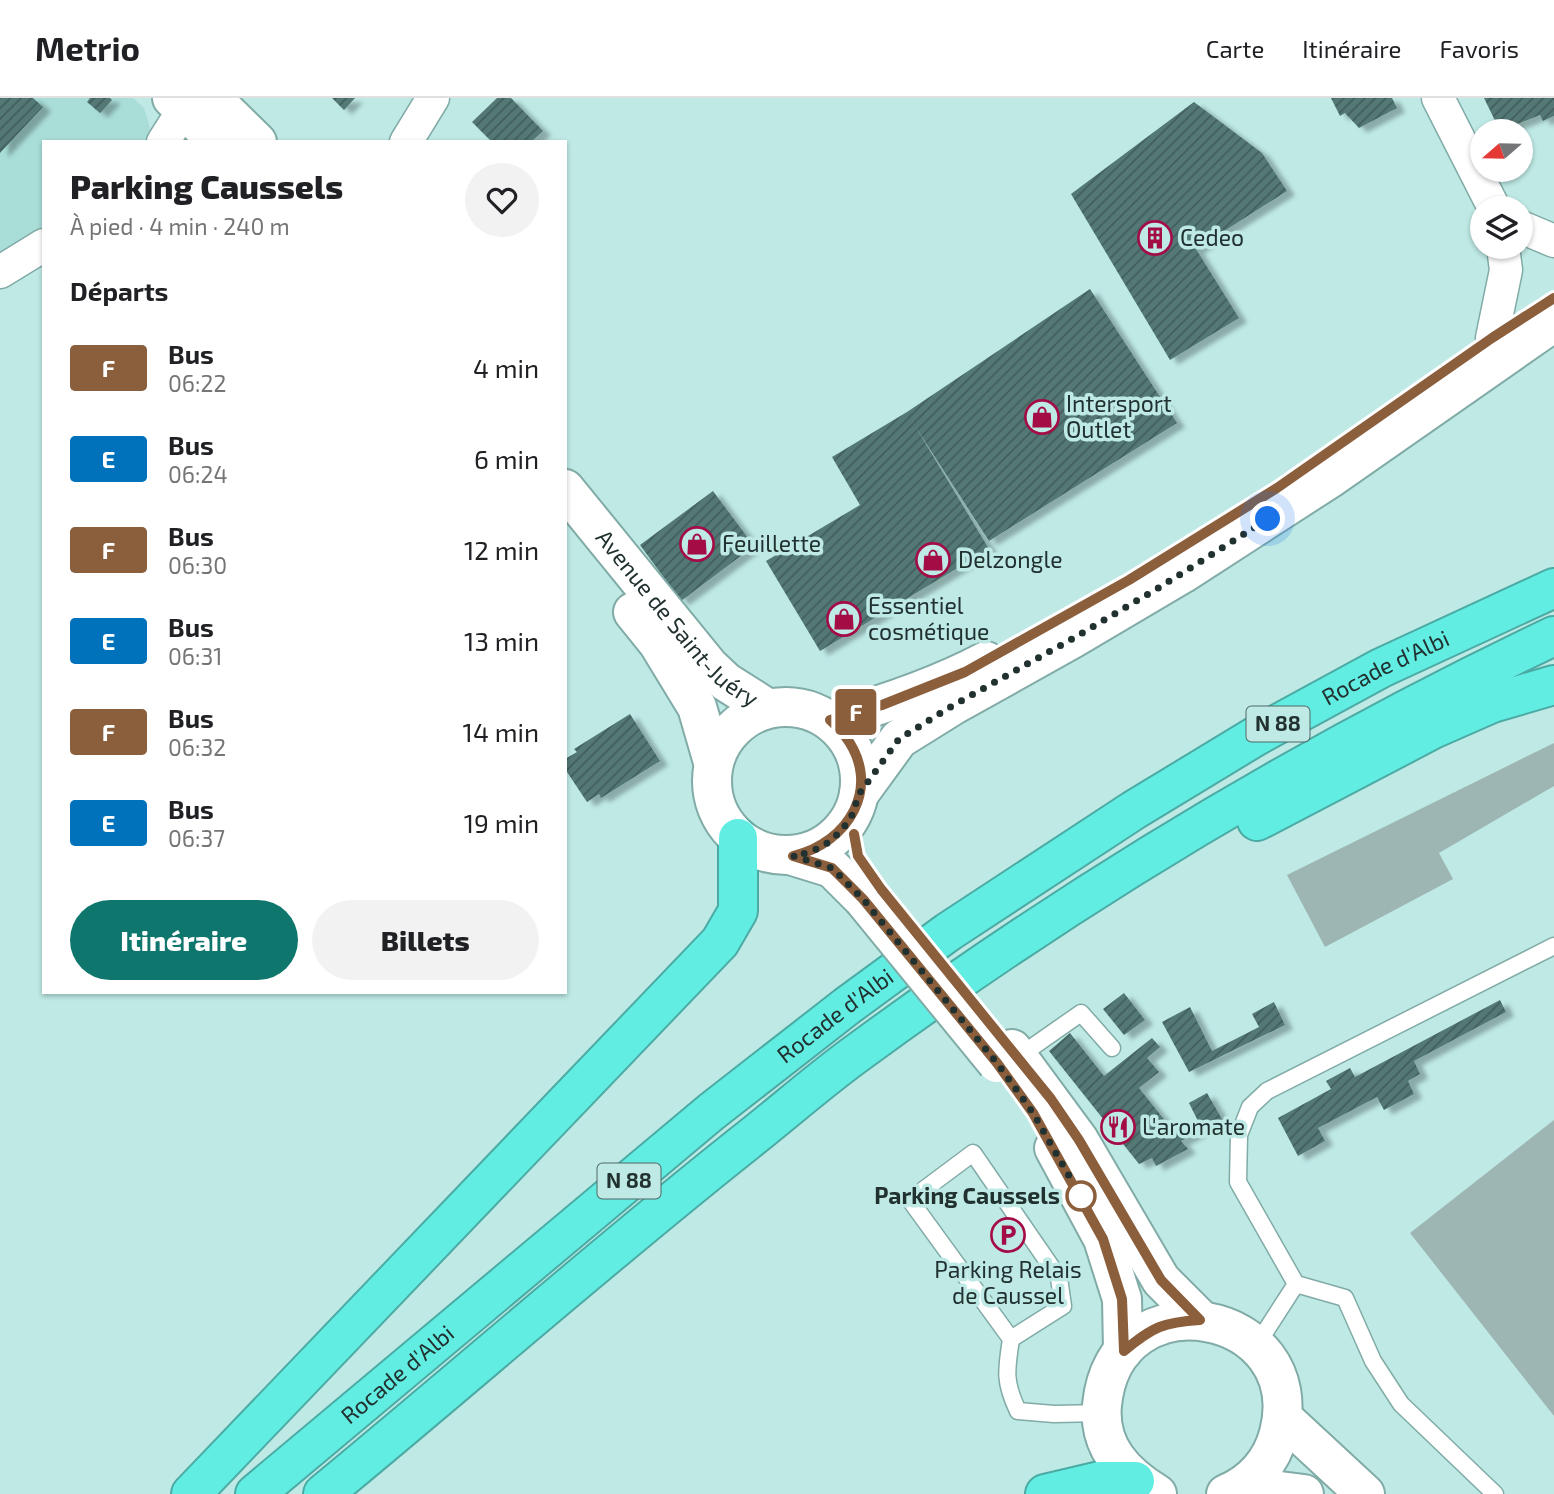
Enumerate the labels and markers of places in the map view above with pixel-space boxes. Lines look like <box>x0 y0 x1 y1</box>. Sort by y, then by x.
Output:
building icon: Cedeo <box>1136 219 1174 257</box>
place label: Cedeo <box>1180 223 1244 251</box>
place label: Intersport Outlet <box>1066 389 1172 443</box>
shop icon: Intersport Outlet <box>1023 398 1061 436</box>
shop icon: Feuillette <box>678 525 716 563</box>
place label: Feuillette <box>722 529 821 557</box>
shop icon: Delzongle <box>914 541 952 579</box>
place label: Delzongle <box>958 545 1063 573</box>
place label: Essentiel cosmétique <box>868 591 989 645</box>
shop icon: Essentiel cosmétique <box>825 600 863 638</box>
restaurant icon: L'aromate <box>1099 1108 1137 1146</box>
place label: L'aromate <box>1142 1112 1245 1140</box>
place label: Parking Caussels <box>874 1181 1060 1209</box>
marker: Parking Caussels <box>1066 1181 1096 1211</box>
parking icon: Parking Relais de Caussel <box>989 1216 1027 1254</box>
place label: Parking Relais de Caussel <box>934 1255 1082 1309</box>

